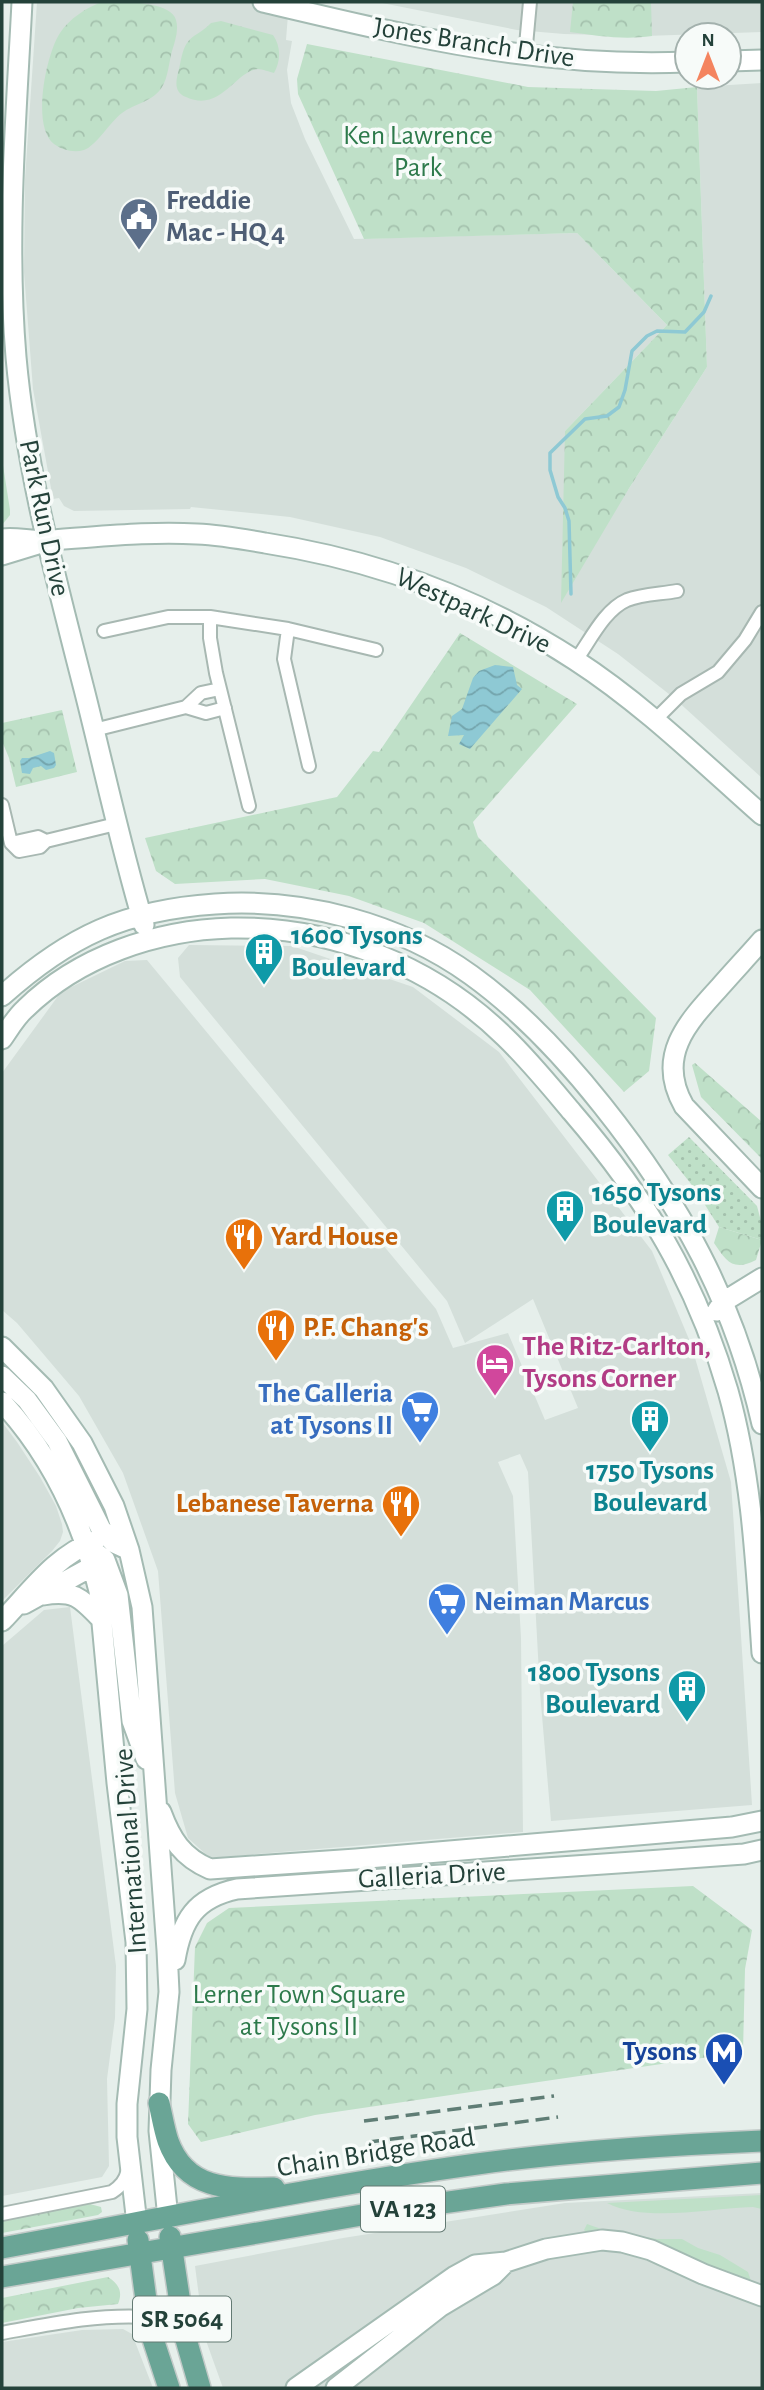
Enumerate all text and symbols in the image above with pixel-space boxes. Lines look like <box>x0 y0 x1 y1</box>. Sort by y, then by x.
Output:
street label: Jones Branch Drive <box>372 13 576 73</box>
north arrow <box>673 21 743 91</box>
text: N <box>701 31 715 50</box>
park label: Ken Lawrence Park <box>343 122 493 182</box>
place label: Freddie Mac - HQ 4 <box>166 187 285 247</box>
public building icon: Freddie Mac - HQ 4 <box>118 196 160 251</box>
street label: Park Run Drive <box>14 437 74 599</box>
street label: Westpark Drive <box>391 563 555 659</box>
place label: 1600 Tysons Boulevard <box>291 922 423 982</box>
building icon: 1600 Tysons Boulevard <box>243 931 285 986</box>
place label: 1650 Tysons Boulevard <box>592 1179 721 1239</box>
building icon: 1650 Tysons Boulevard <box>544 1188 586 1243</box>
restaurant icon: Yard House <box>223 1216 265 1271</box>
place label: Yard House <box>271 1223 398 1251</box>
restaurant icon: P.F. Chang's <box>255 1307 297 1362</box>
place label: P.F. Chang's <box>303 1314 429 1342</box>
place label: The Ritz-Carlton, Tysons Corner <box>522 1333 711 1393</box>
hotel icon: The Ritz-Carlton, Tysons Corner <box>474 1342 516 1397</box>
place label: The Galleria at Tysons II <box>258 1380 393 1440</box>
supermarket icon: The Galleria at Tysons II <box>399 1389 441 1444</box>
building icon: 1750 Tysons Boulevard <box>629 1398 671 1453</box>
place label: 1750 Tysons Boulevard <box>586 1457 714 1517</box>
restaurant icon: Lebanese Taverna <box>380 1483 422 1538</box>
place label: Lebanese Taverna <box>176 1490 374 1518</box>
supermarket icon: Neiman Marcus <box>426 1581 468 1636</box>
place label: Neiman Marcus <box>474 1588 650 1616</box>
place label: 1800 Tysons Boulevard <box>528 1659 660 1719</box>
building icon: 1800 Tysons Boulevard <box>666 1668 708 1723</box>
street label: International Drive <box>110 1747 152 1955</box>
street label: Galleria Drive <box>357 1858 507 1894</box>
park label: Lerner Town Square at Tysons II <box>192 1981 406 2041</box>
metro station icon: Tysons <box>703 2031 745 2086</box>
place label: Tysons <box>622 2038 697 2066</box>
street label: Chain Bridge Road <box>275 2124 477 2182</box>
road number: VA 123 <box>361 2186 445 2232</box>
road number: SR 5064 <box>133 2296 231 2342</box>

